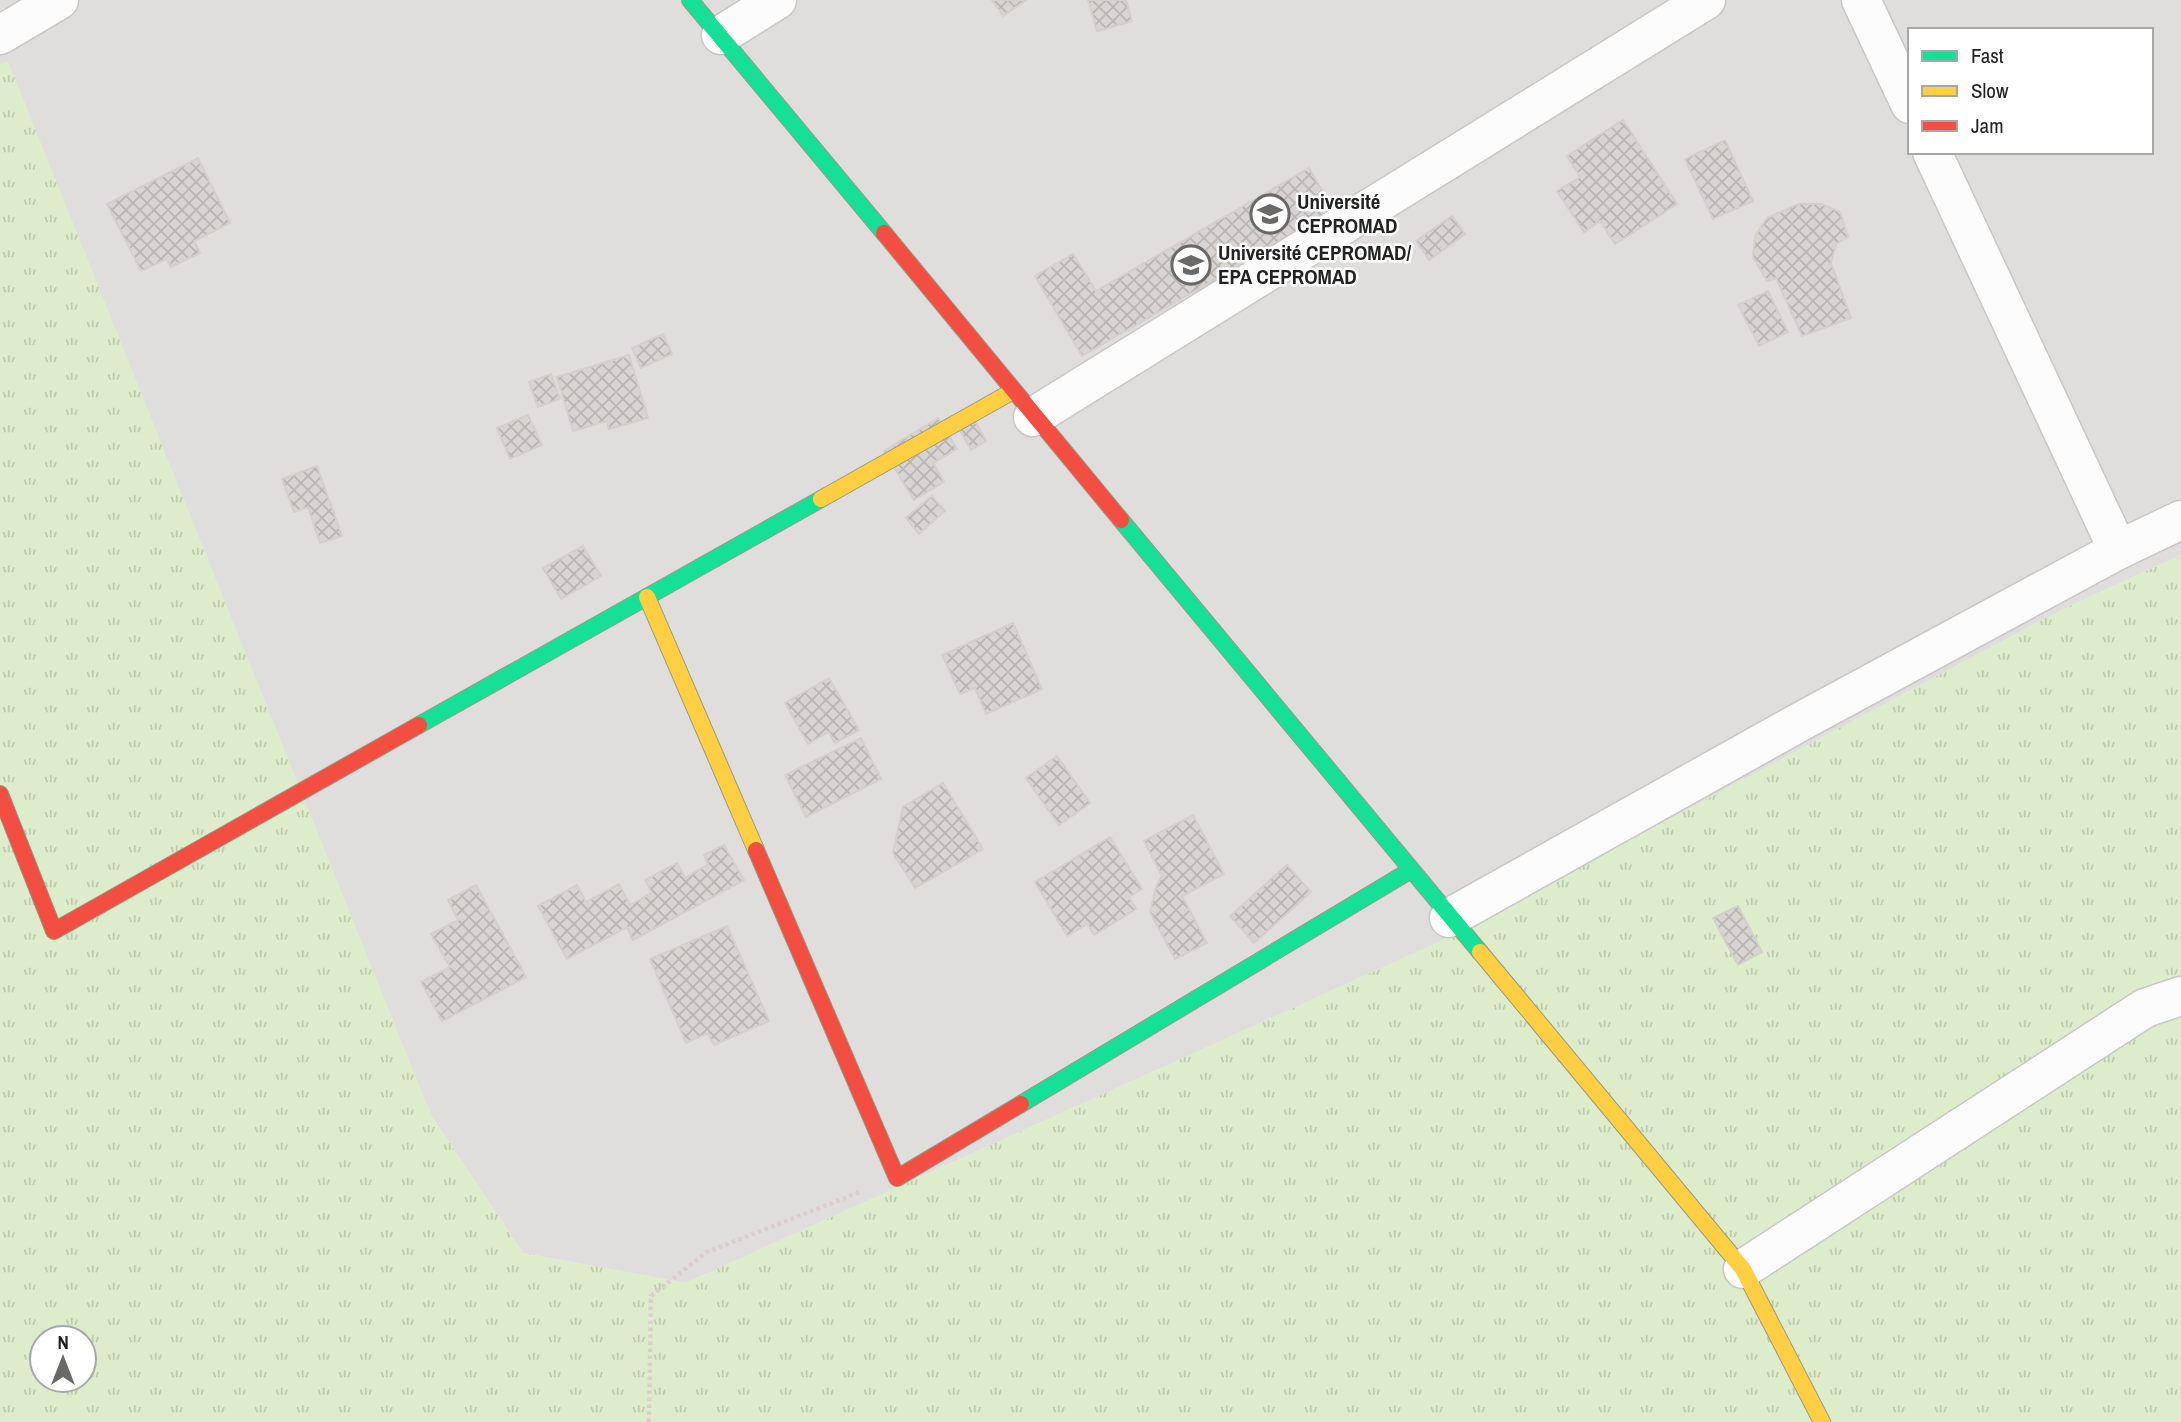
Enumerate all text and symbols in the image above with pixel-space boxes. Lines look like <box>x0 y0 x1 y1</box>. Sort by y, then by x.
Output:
legend <box>1908 28 2153 154</box>
text: Fast <box>1971 41 2004 70</box>
text: Slow <box>1971 76 2009 105</box>
text: Jam <box>1971 111 2004 140</box>
place label: Université CEPROMAD <box>1297 187 1397 240</box>
school or university icon: Université CEPROMAD <box>1249 193 1291 235</box>
place label: Université CEPROMAD/ EPA CEPROMAD <box>1218 238 1411 291</box>
school or university icon: Université CEPROMAD/ EPA CEPROMAD <box>1170 244 1212 286</box>
north arrow <box>28 1324 98 1394</box>
text: N <box>57 1329 69 1355</box>

